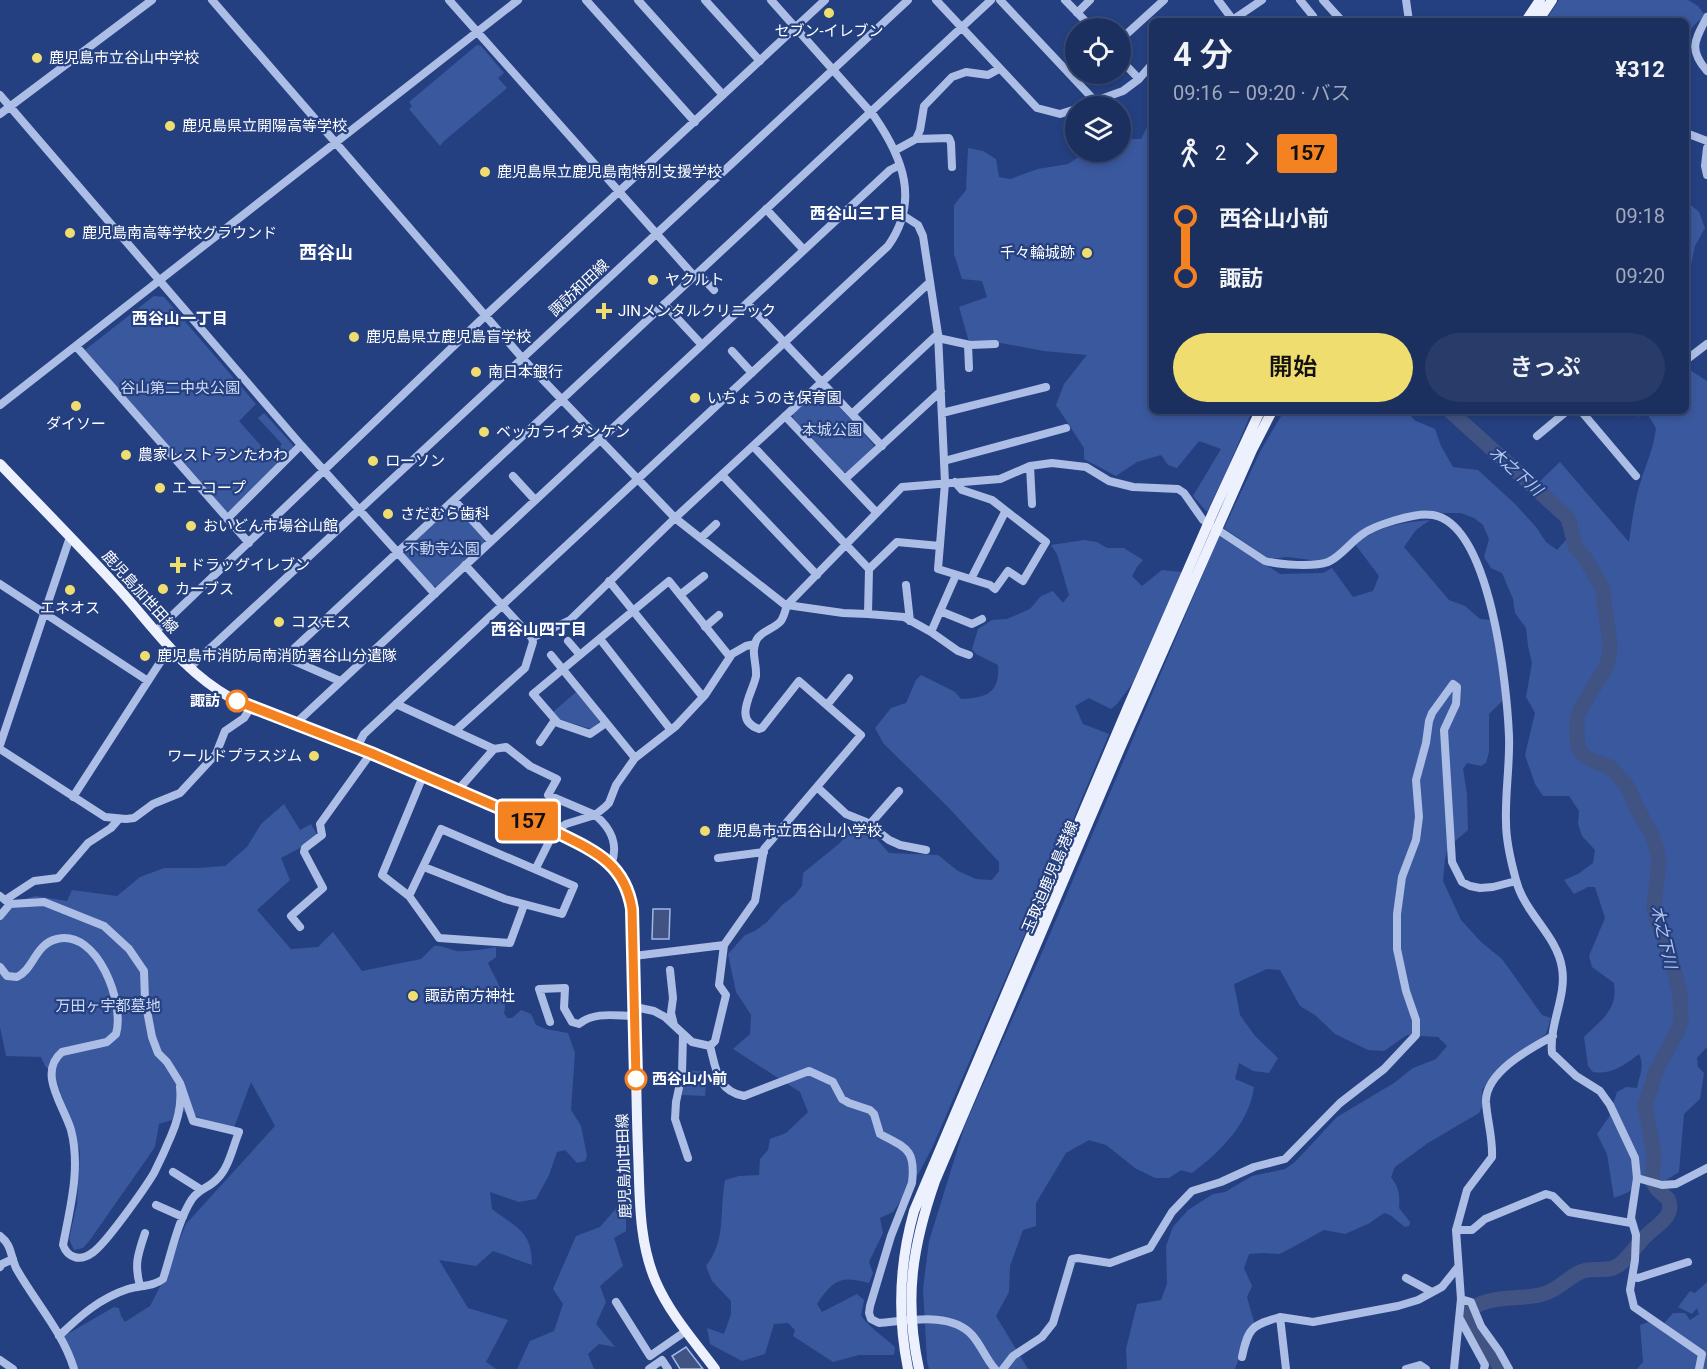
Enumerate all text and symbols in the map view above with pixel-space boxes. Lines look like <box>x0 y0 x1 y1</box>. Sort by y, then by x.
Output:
marker: セブン-イレブン <box>822 6 836 20</box>
map controls <box>1065 18 1131 162</box>
button: locate <box>1065 18 1131 84</box>
place label: セブン-イレブン <box>774 22 884 40</box>
text: 4 分 <box>1173 35 1233 74</box>
place label: 鹿児島市立谷山中学校 <box>49 49 199 67</box>
marker: 鹿児島市立谷山中学校 <box>30 51 44 65</box>
text: ¥312 <box>1615 57 1665 82</box>
text: 09:16 – 09:20 · バス <box>1173 81 1351 105</box>
button: layers <box>1065 96 1131 162</box>
place label: 鹿児島県立開陽高等学校 <box>182 117 347 135</box>
marker: 鹿児島県立開陽高等学校 <box>163 119 177 133</box>
icon: walk <box>1173 137 1206 170</box>
icon: forward <box>1235 137 1268 170</box>
text: 2 <box>1215 141 1226 165</box>
text: 157 <box>1289 141 1325 165</box>
place label: 鹿児島県立鹿児島南特別支援学校 <box>497 163 722 181</box>
marker: 鹿児島県立鹿児島南特別支援学校 <box>478 165 492 179</box>
district label: 西谷山三丁目 <box>810 204 906 223</box>
text: 09:18 <box>1615 204 1665 228</box>
text: 西谷山小前 <box>1219 206 1329 231</box>
place label: 鹿児島南高等学校グラウンド <box>82 224 277 242</box>
marker: 鹿児島南高等学校グラウンド <box>63 226 77 240</box>
district label: 西谷山 <box>299 242 353 263</box>
place label: 千々輪城跡 <box>1000 244 1075 262</box>
marker: 千々輪城跡 <box>1080 246 1094 260</box>
street label: 諏訪和田線 <box>545 256 613 320</box>
text: 09:20 <box>1615 264 1665 288</box>
text: 諏訪 <box>1219 266 1263 291</box>
place label: ヤクルト <box>665 271 725 289</box>
marker: ヤクルト <box>646 273 660 287</box>
marker: JINメンタルクリニック <box>595 302 613 320</box>
place label: JINメンタルクリニック <box>618 302 776 320</box>
district label: 西谷山一丁目 <box>132 309 228 328</box>
place label: 鹿児島県立鹿児島盲学校 <box>366 328 531 346</box>
marker: 鹿児島県立鹿児島盲学校 <box>347 330 361 344</box>
button: 開始 <box>1173 333 1413 402</box>
button: きっぷ <box>1425 333 1665 402</box>
place label: 南日本銀行 <box>488 363 563 381</box>
marker: 南日本銀行 <box>469 365 483 379</box>
park label: 谷山第二中央公園 <box>120 379 240 397</box>
place label: いちょうのき保育園 <box>707 389 842 407</box>
marker: いちょうのき保育園 <box>688 391 702 405</box>
marker: ダイソー <box>69 399 83 413</box>
place label: ダイソー <box>46 415 106 433</box>
park label: 本城公園 <box>802 421 862 439</box>
place label: ベッカライダンケン <box>496 423 630 441</box>
marker: ベッカライダンケン <box>477 425 491 439</box>
water label: 木之下川 <box>1486 443 1548 501</box>
place label: 農家レストランたわわ <box>138 446 288 464</box>
marker: 農家レストランたわわ <box>119 448 133 462</box>
place label: ローソン <box>385 452 445 470</box>
marker: ローソン <box>366 454 380 468</box>
place label: エーコープ <box>172 479 246 497</box>
marker: エーコープ <box>153 481 167 495</box>
place label: さだむら歯科 <box>400 505 490 523</box>
marker: さだむら歯科 <box>381 507 395 521</box>
place label: おいどん市場谷山館 <box>203 517 338 535</box>
marker: おいどん市場谷山館 <box>184 519 198 533</box>
park label: 不動寺公園 <box>404 540 480 558</box>
street label: 鹿児島加世田線 <box>98 547 182 637</box>
place label: ドラッグイレブン <box>190 556 310 574</box>
marker: ドラッグイレブン <box>171 558 185 572</box>
place label: カーブス <box>175 580 234 598</box>
marker: カーブス <box>156 582 170 596</box>
marker: エネオス <box>63 583 77 597</box>
place label: エネオス <box>40 599 100 617</box>
place label: コスモス <box>291 613 351 631</box>
marker: コスモス <box>272 615 286 629</box>
district label: 西谷山四丁目 <box>491 620 587 639</box>
place label: 鹿児島市消防局南消防署谷山分遣隊 <box>157 647 397 665</box>
marker: 鹿児島市消防局南消防署谷山分遣隊 <box>138 649 152 663</box>
marker: 諏訪 <box>226 690 248 712</box>
place label: 諏訪 <box>190 692 220 710</box>
place label: ワールドプラスジム <box>167 747 302 765</box>
marker: ワールドプラスジム <box>307 749 321 763</box>
line badge: 157 <box>494 802 562 840</box>
text: 157 <box>510 809 546 833</box>
street label: 玉取迫鹿児島港線 <box>1018 818 1082 936</box>
place label: 鹿児島市立西谷山小学校 <box>717 822 882 840</box>
marker: 鹿児島市立西谷山小学校 <box>698 824 712 838</box>
water label: 木之下川 <box>1648 904 1681 972</box>
place label: 諏訪南方神社 <box>425 987 515 1005</box>
marker: 諏訪南方神社 <box>406 989 420 1003</box>
park label: 万田ヶ宇都墓地 <box>55 997 161 1015</box>
marker: 西谷山小前 <box>625 1068 647 1090</box>
place label: 西谷山小前 <box>652 1070 727 1088</box>
street label: 鹿児島加世田線 <box>613 1113 635 1219</box>

